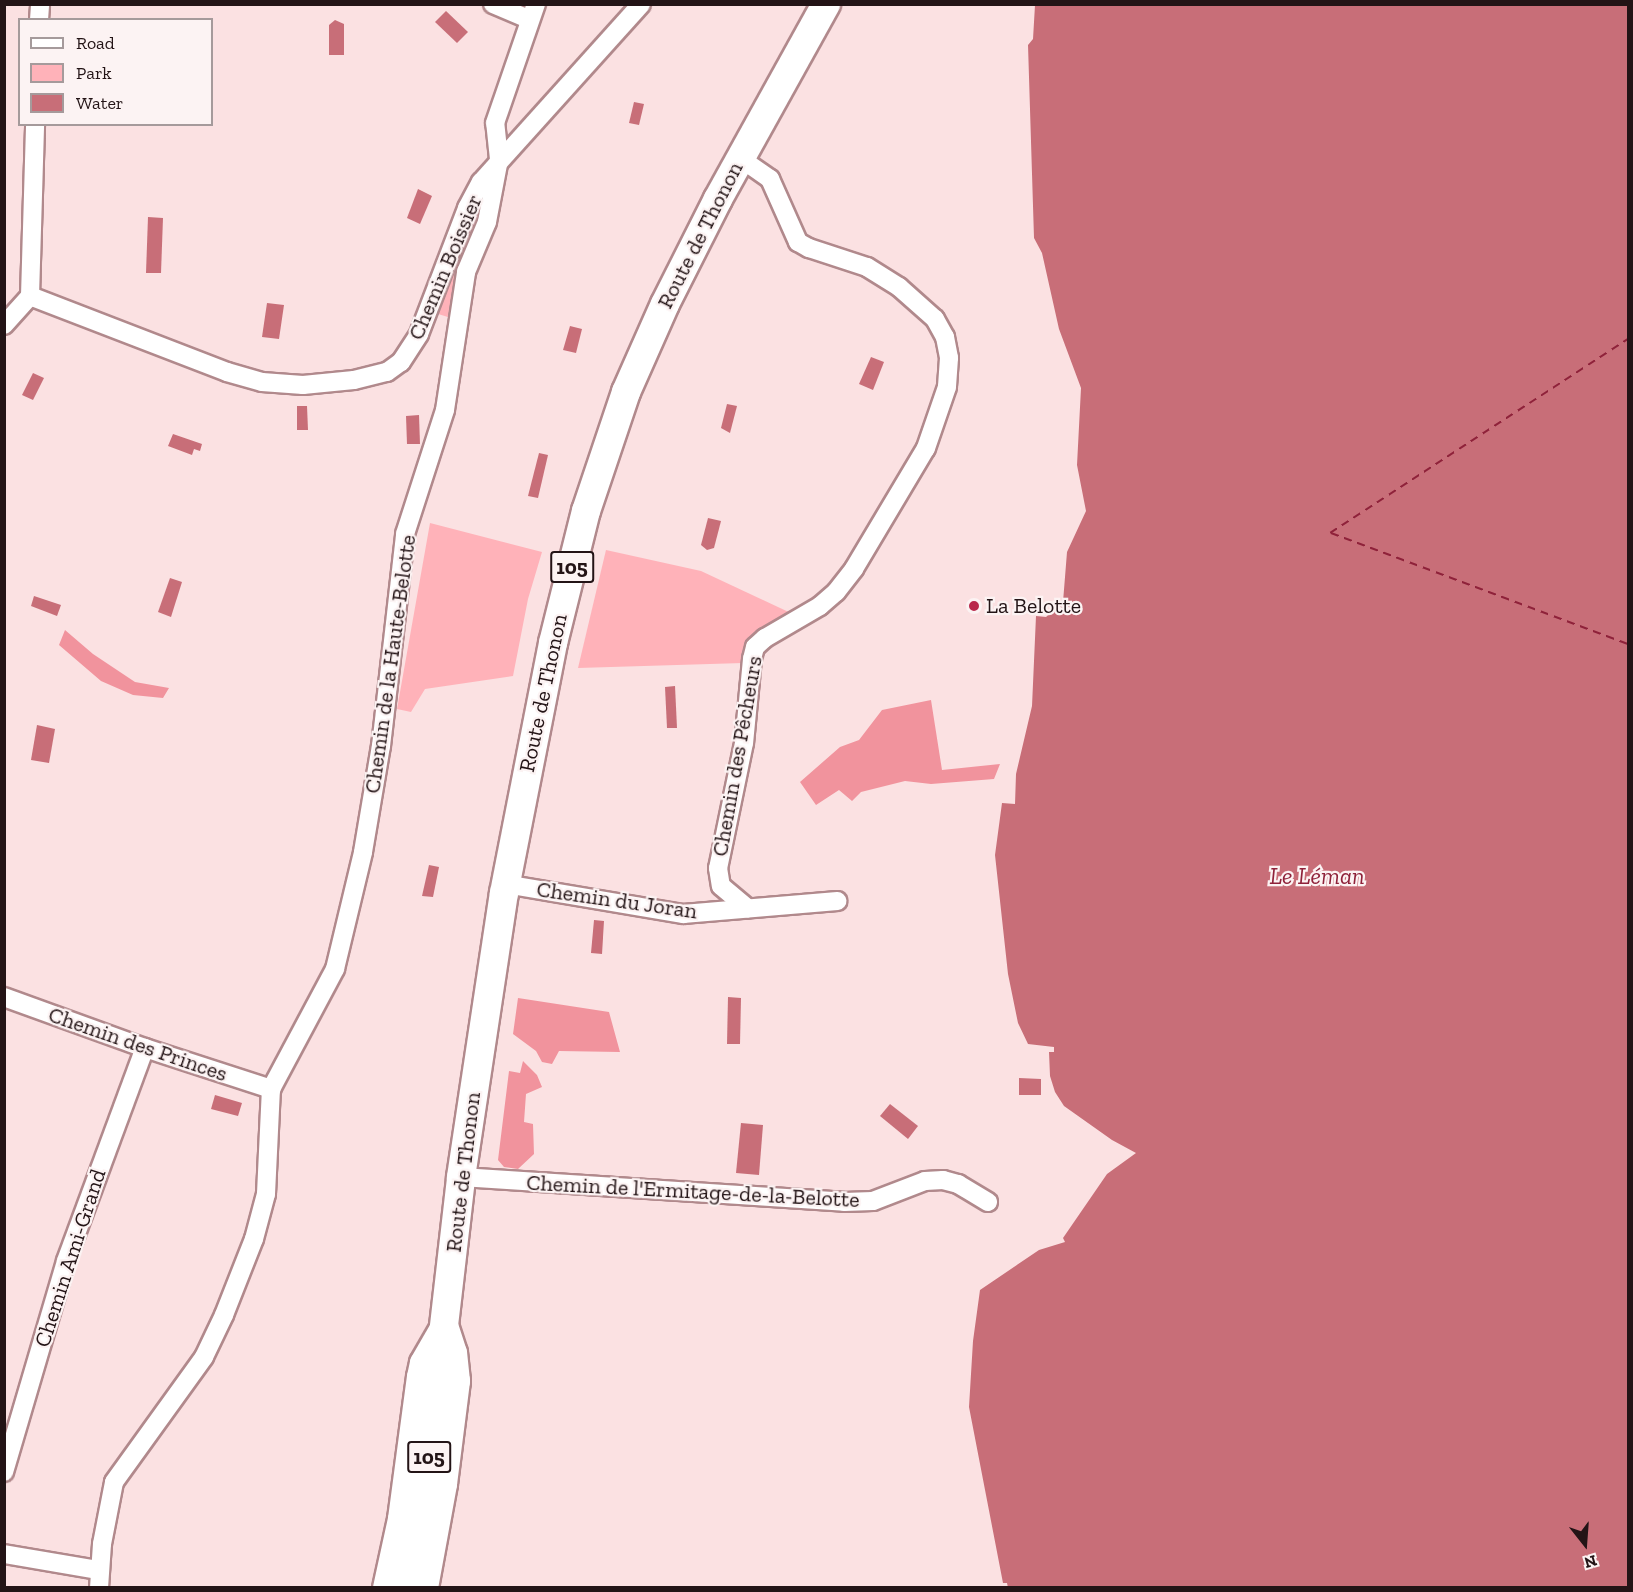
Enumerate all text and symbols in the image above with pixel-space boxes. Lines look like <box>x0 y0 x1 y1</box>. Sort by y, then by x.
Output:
legend <box>18 18 213 126</box>
text: Road <box>76 32 115 54</box>
text: Park <box>76 62 112 84</box>
text: Water <box>76 92 123 114</box>
street label: Route de Thonon <box>652 157 748 313</box>
street label: Chemin Boissier <box>402 190 488 344</box>
street label: Chemin de la Haute-Belotte <box>359 533 421 795</box>
road number: 105 <box>550 549 594 585</box>
place label: La Belotte <box>986 593 1081 619</box>
marker: La Belotte <box>967 599 981 613</box>
street label: Route de Thonon <box>513 611 573 775</box>
street label: Chemin des Pêcheurs <box>706 654 768 858</box>
water label: Le Léman <box>1269 862 1365 890</box>
street label: Chemin du Joran <box>535 876 699 924</box>
street label: Chemin des Princes <box>45 1001 231 1087</box>
street label: Route de Thonon <box>440 1090 486 1254</box>
street label: Chemin Ami-Grand <box>29 1165 111 1351</box>
street label: Chemin de l'Ermitage-de-la-Belotte <box>526 1169 860 1213</box>
road number: 105 <box>406 1439 452 1475</box>
north arrow <box>1555 1514 1615 1574</box>
text: N <box>1582 1551 1599 1573</box>

